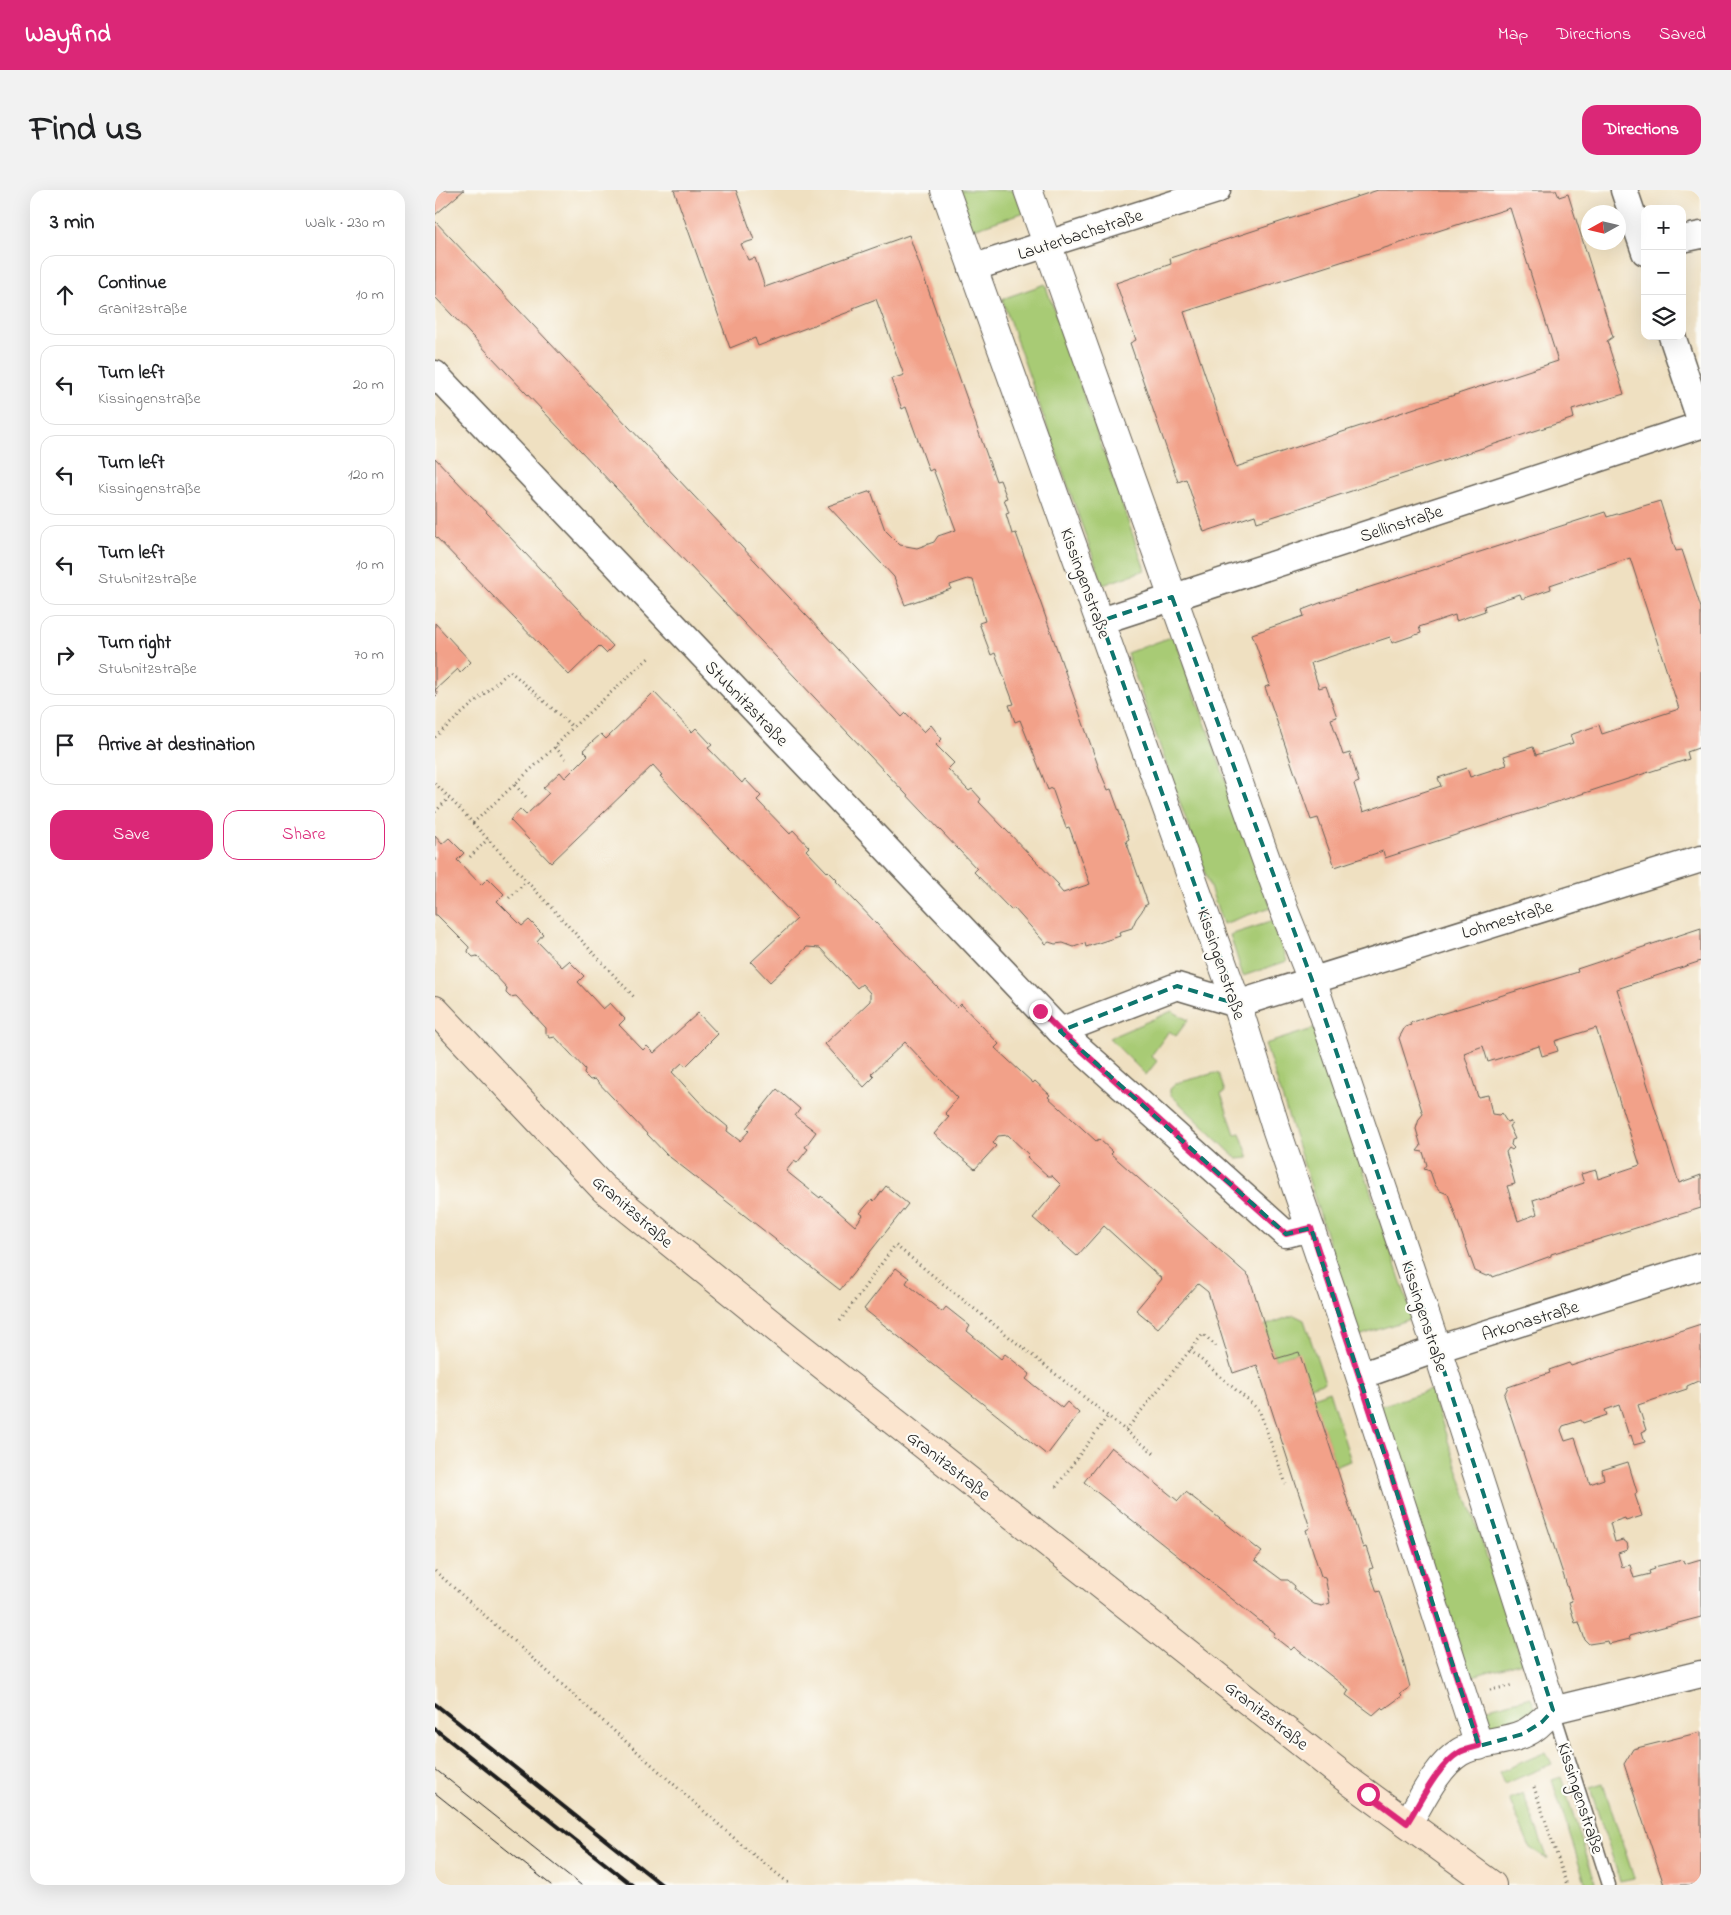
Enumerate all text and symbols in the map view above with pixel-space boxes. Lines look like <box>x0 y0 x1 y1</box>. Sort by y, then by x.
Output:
text: Wayfind <box>25 18 111 53</box>
text: Map <box>1498 22 1528 48</box>
text: Directions <box>1556 22 1631 48</box>
text: Saved <box>1659 22 1706 48</box>
text: Find us <box>30 105 142 156</box>
button: Directions <box>1582 105 1701 155</box>
street label: Lauterbachstraße <box>1015 203 1147 268</box>
north arrow <box>1581 205 1626 250</box>
map controls <box>1641 205 1686 340</box>
button: + <box>1641 205 1686 250</box>
text: 3 min <box>50 208 94 238</box>
text: Walk · 230 m <box>305 211 385 235</box>
button: − <box>1641 250 1686 295</box>
text: Continue <box>98 270 166 297</box>
icon: ahead <box>51 281 79 309</box>
text: 10 m <box>356 283 384 307</box>
button: layers <box>1641 295 1686 340</box>
text: Granitzstraße <box>98 297 187 321</box>
text: Turn left <box>98 360 165 387</box>
icon: left <box>51 371 79 399</box>
text: 20 m <box>353 373 384 397</box>
text: Kissingenstraße <box>98 387 201 411</box>
text: Turn left <box>98 450 165 477</box>
icon: left <box>51 461 79 489</box>
text: 120 m <box>348 463 384 487</box>
text: Kissingenstraße <box>98 477 201 501</box>
street label: Sellinstraße <box>1357 499 1447 551</box>
street label: Kissingenstraße <box>1051 525 1116 644</box>
text: Turn left <box>98 540 165 567</box>
icon: left <box>51 551 79 579</box>
text: 10 m <box>356 553 384 577</box>
text: Stubnitzstraße <box>98 567 197 591</box>
text: Turn right <box>98 630 171 657</box>
icon: right <box>51 641 79 669</box>
text: 70 m <box>354 643 384 667</box>
street label: Stubnitzstraße <box>698 655 794 754</box>
text: Stubnitzstraße <box>98 657 197 681</box>
icon: arrive <box>51 731 79 759</box>
text: Arrive at destination <box>98 732 255 759</box>
button: Save <box>50 810 213 860</box>
button: Share <box>223 810 385 860</box>
street label: Lohmestraße <box>1459 894 1557 947</box>
street label: Kissingenstraße <box>1188 906 1251 1025</box>
route end <box>1029 1000 1052 1023</box>
street label: Granitzstraße <box>585 1170 679 1256</box>
street label: Kissingenstraße <box>1392 1258 1454 1377</box>
street label: Arkonastraße <box>1479 1295 1583 1349</box>
street label: Granitzstraße <box>900 1425 996 1508</box>
street label: Granitzstraße <box>1218 1675 1314 1758</box>
street label: Kissingenstraße <box>1548 1740 1610 1859</box>
route start <box>1357 1783 1380 1806</box>

